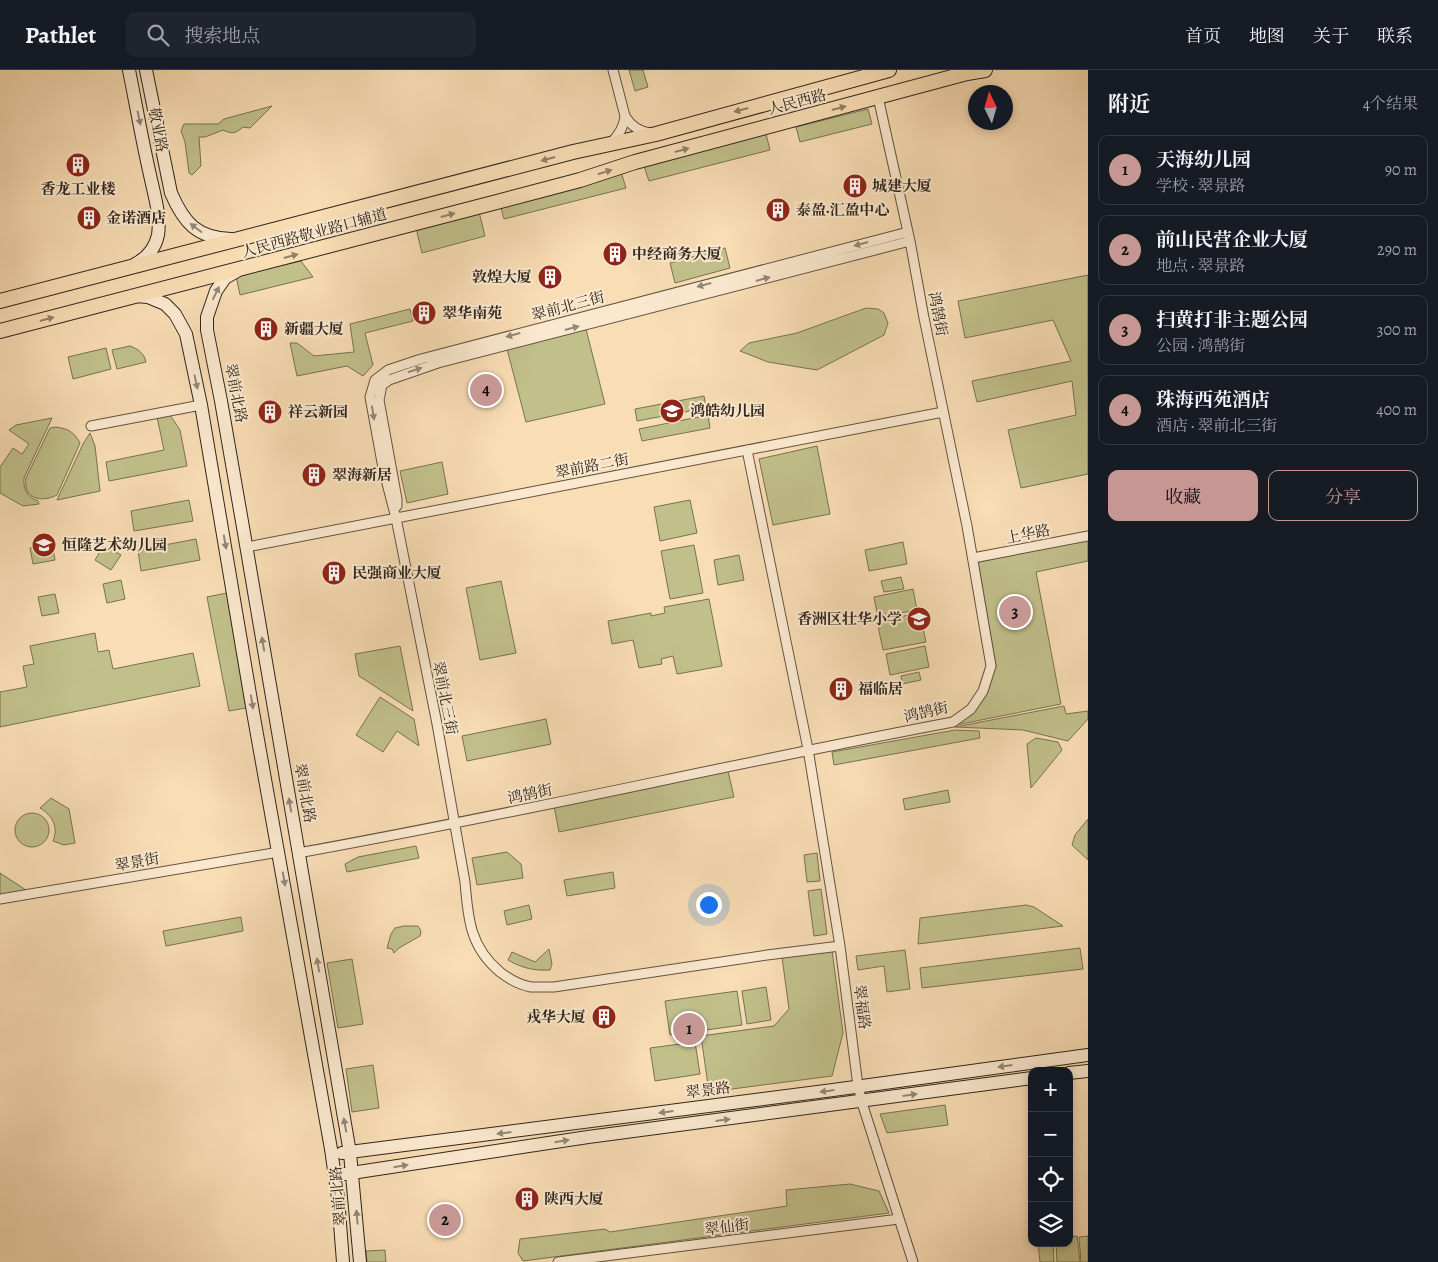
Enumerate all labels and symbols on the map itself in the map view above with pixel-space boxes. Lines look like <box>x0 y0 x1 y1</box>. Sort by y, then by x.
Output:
street label: 人民西路 <box>765 85 829 119</box>
north arrow <box>968 85 1013 130</box>
one-way arrow <box>832 103 847 111</box>
street label: 敬业路 <box>144 106 172 154</box>
one-way arrow <box>734 107 749 115</box>
one-way arrow <box>135 110 143 125</box>
one-way arrow <box>675 145 690 153</box>
building icon: 香龙工业楼 <box>65 152 91 178</box>
one-way arrow <box>540 155 555 163</box>
one-way arrow <box>597 167 612 175</box>
building icon: 城建大厦 <box>842 173 868 199</box>
place label: 城建大厦 <box>872 176 932 196</box>
place label: 香龙工业楼 <box>40 179 116 199</box>
building icon: 泰盈·汇盈中心 <box>765 197 791 223</box>
place label: 泰盈·汇盈中心 <box>796 200 890 220</box>
street label: 人民西路敬业路口辅道 <box>239 204 389 262</box>
building icon: 金诺酒店 <box>76 205 102 231</box>
place label: 金诺酒店 <box>106 208 166 228</box>
one-way arrow <box>441 211 456 219</box>
one-way arrow <box>190 223 203 234</box>
one-way arrow <box>853 240 869 248</box>
building icon: 中经商务大厦 <box>602 241 628 267</box>
place label: 中经商务大厦 <box>632 244 722 264</box>
one-way arrow <box>283 251 298 259</box>
building icon: 敦煌大厦 <box>537 264 563 290</box>
place label: 敦煌大厦 <box>472 267 532 287</box>
one-way arrow <box>755 275 770 283</box>
one-way arrow <box>696 281 711 289</box>
one-way arrow <box>212 286 220 300</box>
street label: 翠前北三街 <box>529 287 607 325</box>
street label: 鸿鹄街 <box>924 290 952 338</box>
building icon: 翠华南苑 <box>411 300 437 326</box>
place label: 翠华南苑 <box>442 303 502 323</box>
one-way arrow <box>40 315 55 323</box>
building icon: 新疆大厦 <box>253 316 279 342</box>
place label: 新疆大厦 <box>284 319 344 339</box>
one-way arrow <box>564 324 579 332</box>
one-way arrow <box>505 331 520 339</box>
street label: 翠前北路 <box>220 362 252 424</box>
one-way arrow <box>407 366 422 374</box>
pin: 4 <box>470 371 502 409</box>
one-way arrow <box>192 374 200 390</box>
school or university icon: 鸿皓幼儿园 <box>659 398 685 424</box>
building icon: 祥云新园 <box>257 399 283 425</box>
place label: 鸿皓幼儿园 <box>690 401 765 421</box>
place label: 祥云新园 <box>288 402 348 422</box>
one-way arrow <box>369 406 377 422</box>
street label: 翠前路二街 <box>553 449 631 483</box>
building icon: 翠海新居 <box>301 462 327 488</box>
place label: 翠海新居 <box>332 465 392 485</box>
street label: 上华路 <box>1004 520 1052 548</box>
school or university icon: 恒隆艺术幼儿园 <box>31 532 57 558</box>
one-way arrow <box>221 534 229 550</box>
place label: 恒隆艺术幼儿园 <box>62 535 167 555</box>
building icon: 民强商业大厦 <box>321 560 347 586</box>
place label: 民强商业大厦 <box>352 563 442 583</box>
pin: 3 <box>999 593 1031 631</box>
school or university icon: 香洲区壮华小学 <box>906 606 932 632</box>
place label: 香洲区壮华小学 <box>797 609 902 629</box>
one-way arrow <box>259 636 267 652</box>
street label: 翠前北三街 <box>428 659 462 737</box>
building icon: 福临居 <box>828 676 854 702</box>
place label: 福临居 <box>858 679 903 699</box>
one-way arrow <box>248 695 256 711</box>
street label: 鸿鹄街 <box>902 697 950 727</box>
street label: 翠前北路 <box>290 762 320 824</box>
street label: 鸿鹄街 <box>506 780 554 808</box>
one-way arrow <box>286 796 294 812</box>
street label: 翠景街 <box>113 848 161 876</box>
one-way arrow <box>280 872 288 888</box>
your location <box>696 892 722 918</box>
one-way arrow <box>313 956 321 972</box>
street label: 翠福路 <box>849 983 875 1031</box>
building icon: 戎华大厦 <box>591 1004 617 1030</box>
place label: 戎华大厦 <box>526 1007 586 1027</box>
pin: 1 <box>673 1010 705 1048</box>
one-way arrow <box>997 1062 1013 1070</box>
street label: 翠景路 <box>684 1077 732 1103</box>
one-way arrow <box>818 1087 834 1095</box>
one-way arrow <box>902 1091 918 1099</box>
one-way arrow <box>657 1108 673 1116</box>
one-way arrow <box>341 1116 349 1132</box>
one-way arrow <box>715 1116 731 1124</box>
one-way arrow <box>496 1129 512 1137</box>
one-way arrow <box>554 1137 570 1145</box>
one-way arrow <box>394 1161 410 1169</box>
street label: 翠前北路 <box>325 1165 351 1227</box>
building icon: 陕西大厦 <box>514 1186 540 1212</box>
place label: 陕西大厦 <box>544 1189 604 1209</box>
pin: 2 <box>429 1201 461 1239</box>
one-way arrow <box>352 1209 360 1225</box>
street label: 翠仙街 <box>703 1214 751 1240</box>

